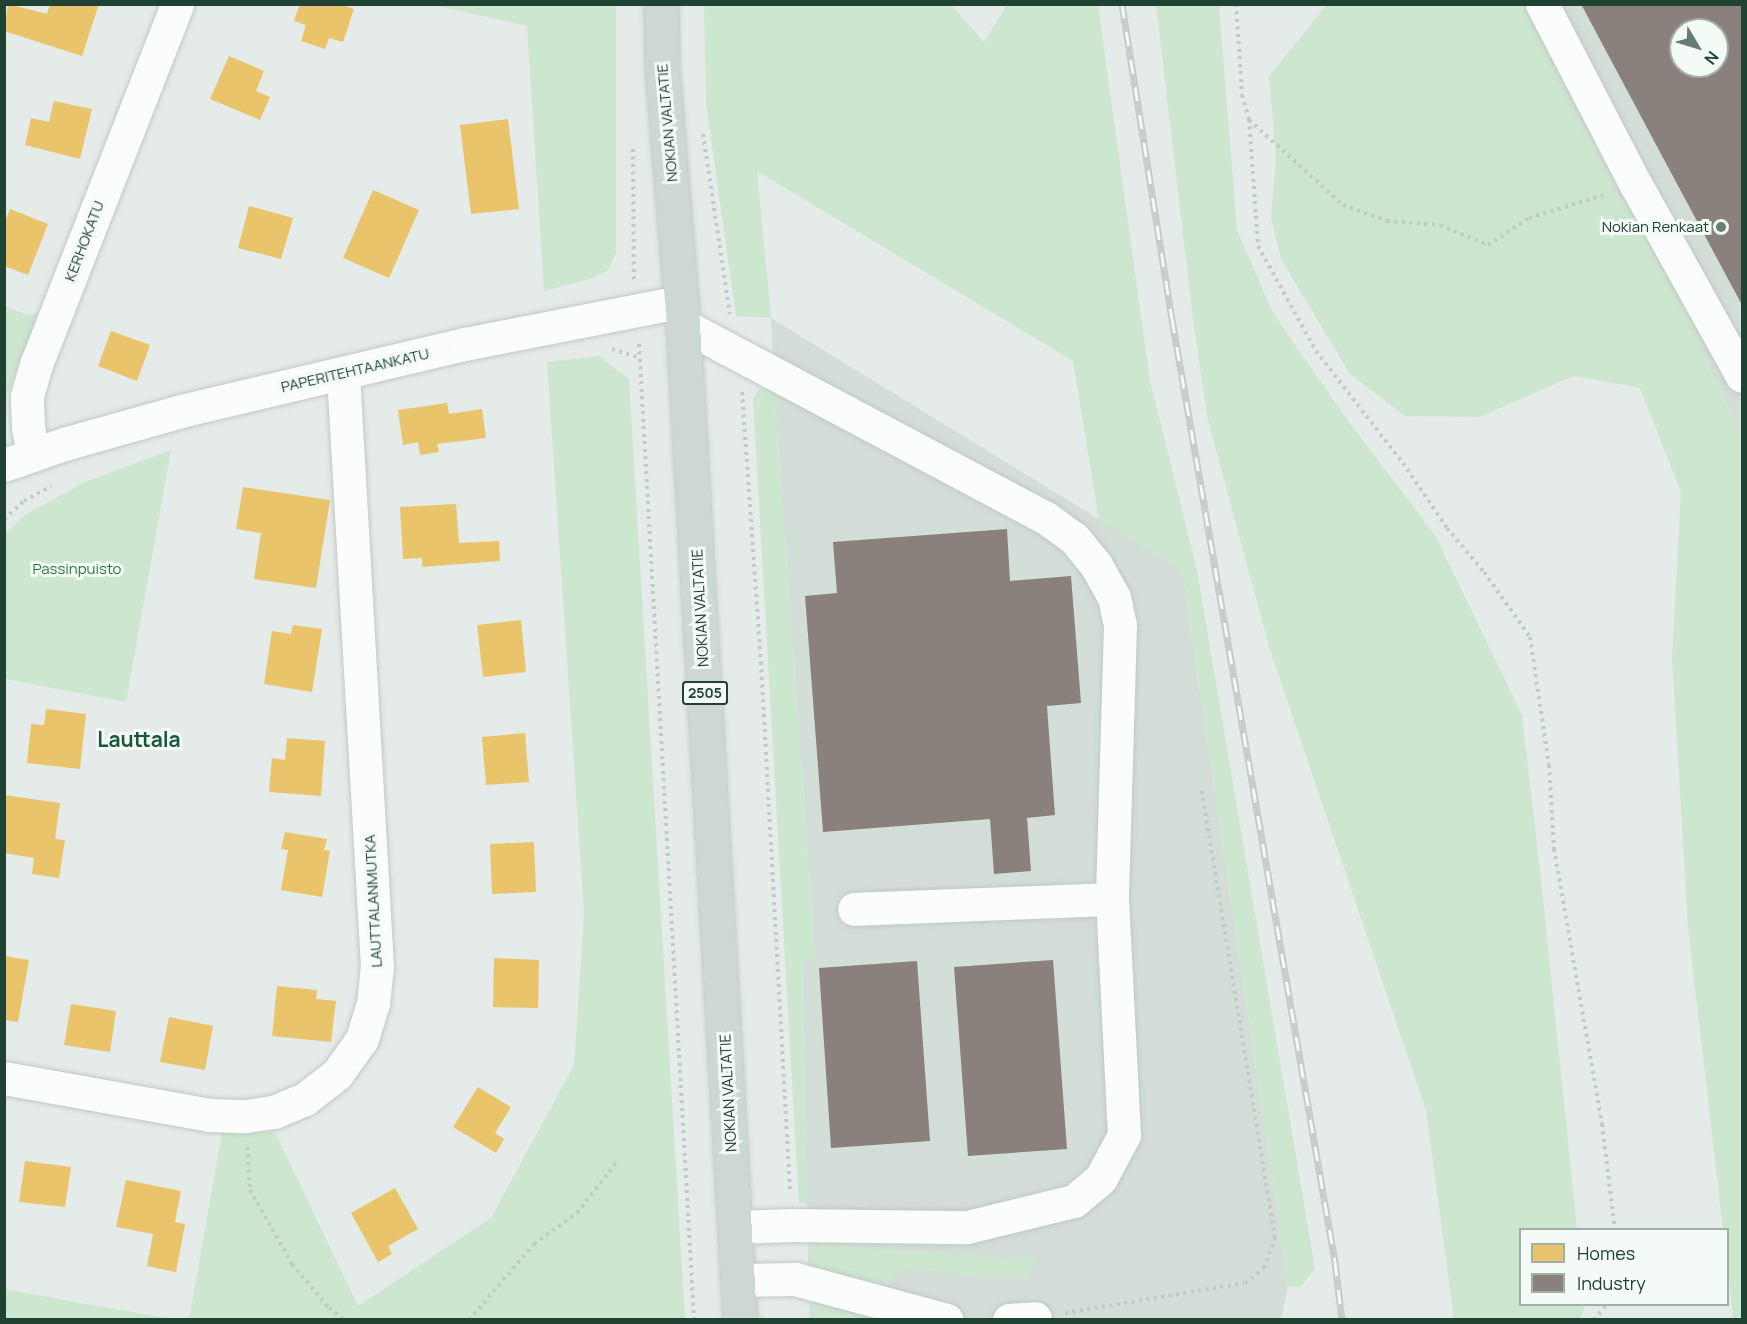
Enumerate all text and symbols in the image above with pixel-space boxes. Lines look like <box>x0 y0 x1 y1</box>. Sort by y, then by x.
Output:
north arrow <box>1669 18 1729 78</box>
text: N <box>1699 47 1724 69</box>
street label: NOKIAN VALTATIE <box>653 63 681 183</box>
street label: KERHOKATU <box>60 198 108 284</box>
place label: Nokian Renkaat <box>1602 218 1709 236</box>
marker: Nokian Renkaat <box>1714 220 1728 234</box>
street label: PAPERITEHTAANKATU <box>279 344 431 396</box>
street label: NOKIAN VALTATIE <box>688 549 712 667</box>
park label: Passinpuisto <box>33 560 121 578</box>
road number: 2505 <box>681 682 729 704</box>
district label: Lauttala <box>97 726 181 752</box>
street label: LAUTTALANMUTKA <box>361 834 385 968</box>
street label: NOKIAN VALTATIE <box>716 1034 740 1152</box>
legend <box>1519 1228 1729 1306</box>
text: Homes <box>1577 1241 1635 1265</box>
text: Industry <box>1577 1271 1646 1295</box>

